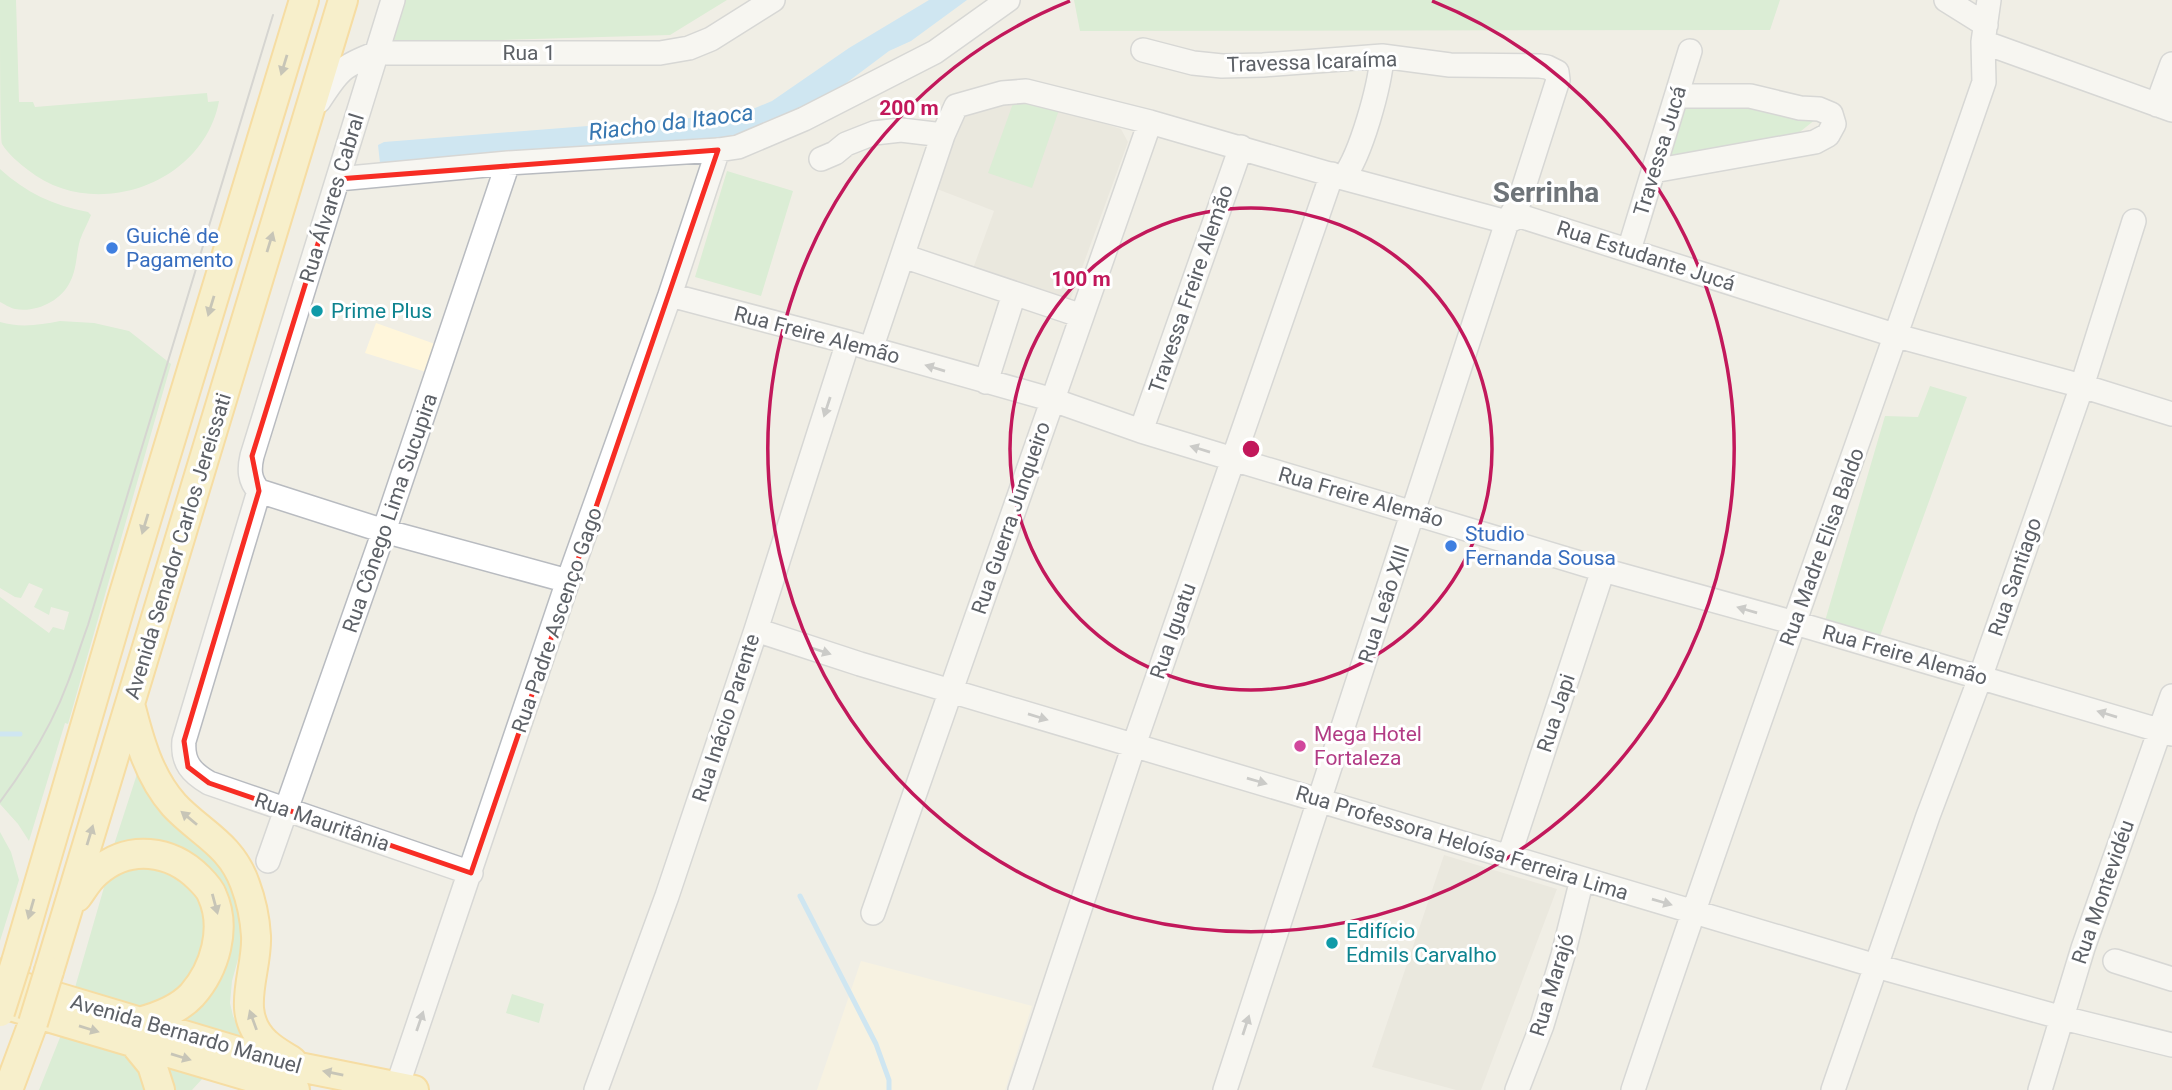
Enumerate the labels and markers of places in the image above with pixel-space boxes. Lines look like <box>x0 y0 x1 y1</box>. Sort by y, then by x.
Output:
place label: Guichê de Pagamento <box>126 224 234 272</box>
marker: Guichê de Pagamento <box>104 240 120 256</box>
place label: Prime Plus <box>331 299 432 323</box>
marker: Prime Plus <box>309 303 325 319</box>
centre of rings <box>1239 437 1263 461</box>
place label: Studio Fernanda Sousa <box>1465 522 1616 570</box>
marker: Studio Fernanda Sousa <box>1443 538 1459 554</box>
place label: Mega Hotel Fortaleza <box>1314 722 1422 770</box>
marker: Mega Hotel Fortaleza <box>1292 738 1308 754</box>
place label: Edifício Edmils Carvalho <box>1346 919 1497 967</box>
marker: Edifício Edmils Carvalho <box>1324 935 1340 951</box>

